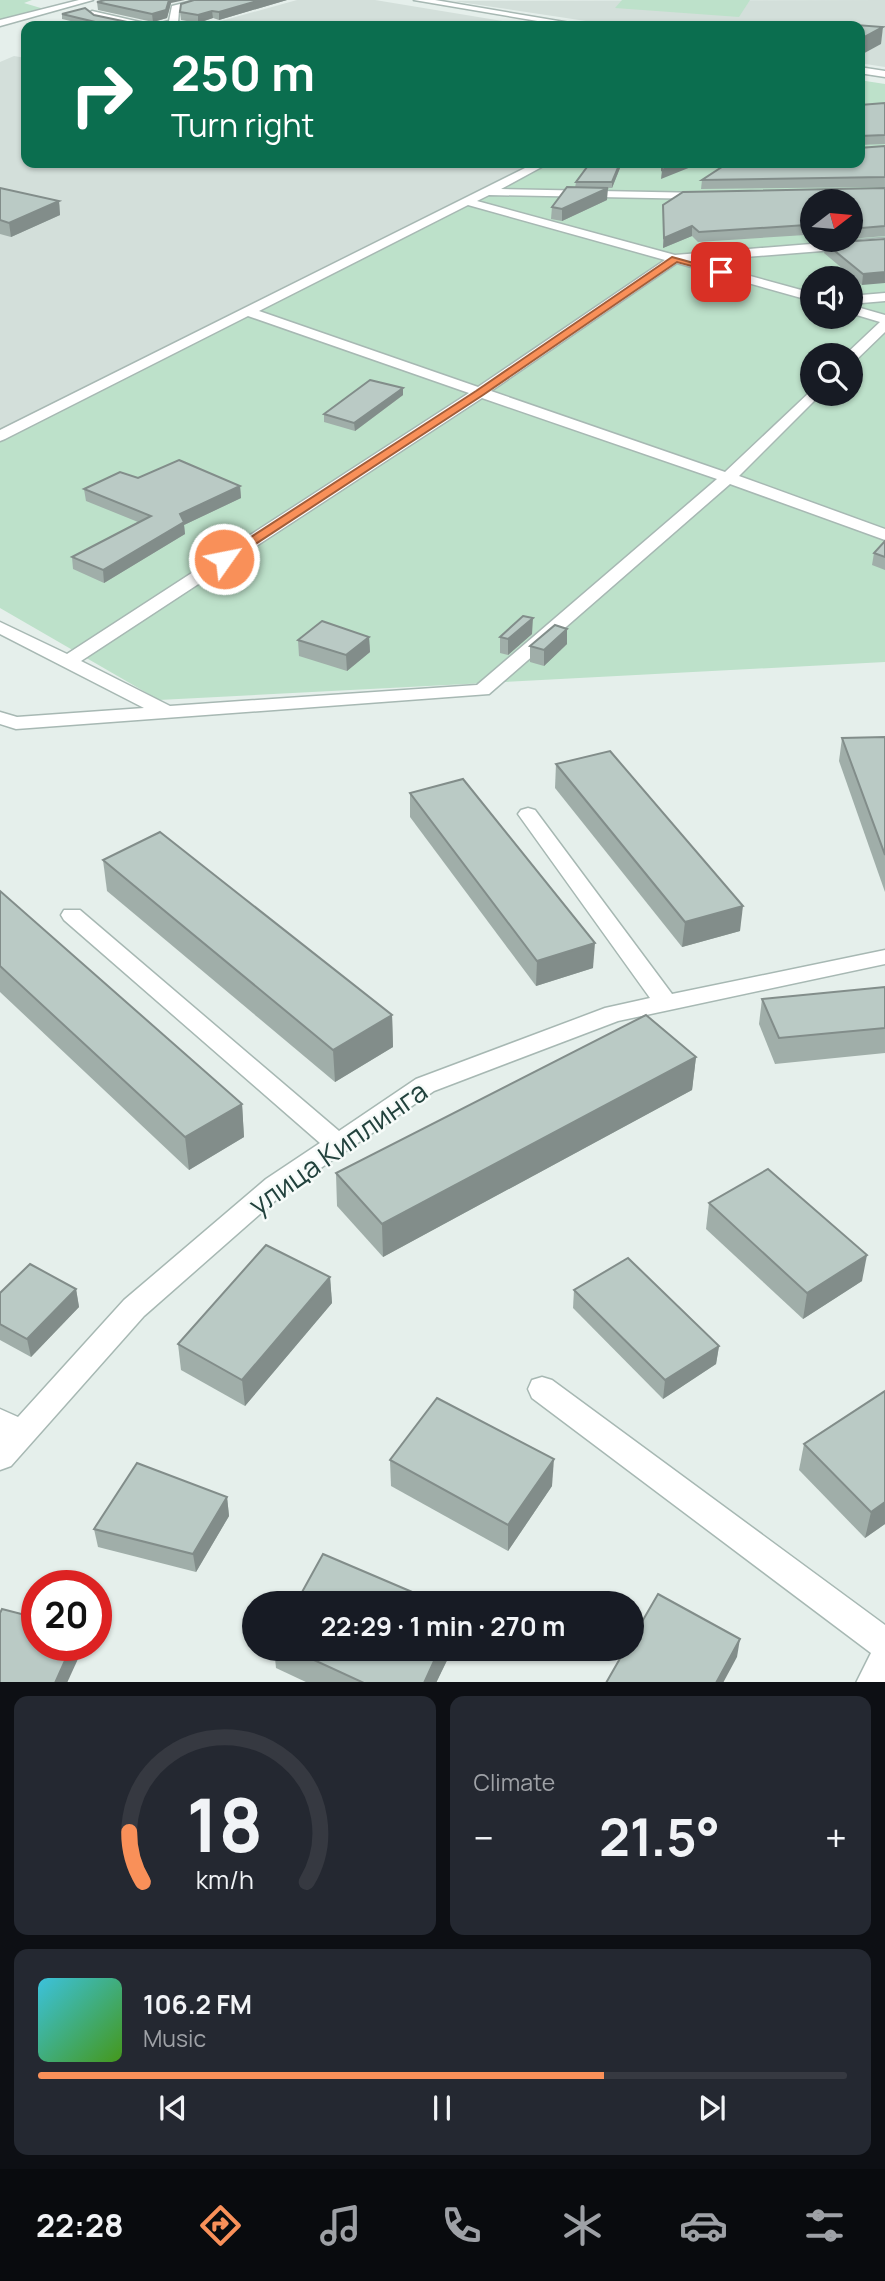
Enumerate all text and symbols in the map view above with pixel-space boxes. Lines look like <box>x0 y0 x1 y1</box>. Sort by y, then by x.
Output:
text: 250 m <box>171 39 315 106</box>
icon: right <box>56 49 147 140</box>
text: Turn right <box>171 103 314 147</box>
north arrow <box>800 189 863 252</box>
map controls <box>800 189 863 406</box>
pin <box>691 242 751 302</box>
icon: arrive <box>702 253 740 291</box>
button: sound <box>800 266 863 329</box>
button: search <box>800 343 863 406</box>
position arrow <box>187 522 261 596</box>
street label: улица Киплинга <box>241 1071 434 1223</box>
speed limit sign: 20 <box>21 1570 112 1661</box>
text: 22:29 · 1 min · 270 m <box>321 1608 565 1644</box>
text: Climate <box>474 1766 555 1798</box>
text: 18 <box>187 1774 263 1874</box>
text: 21.5° <box>599 1801 720 1872</box>
text: − <box>474 1811 494 1863</box>
text: + <box>825 1811 847 1863</box>
text: km/h <box>196 1861 254 1896</box>
text: 106.2 FM <box>143 1986 252 2022</box>
text: Music <box>143 2022 206 2054</box>
icon: previous <box>154 2089 192 2127</box>
icon: pause <box>423 2089 461 2127</box>
icon: next <box>693 2089 731 2127</box>
icon: directions <box>196 2201 245 2250</box>
icon: music <box>316 2201 365 2250</box>
icon: phone <box>437 2201 486 2250</box>
icon: climate <box>558 2201 607 2250</box>
icon: car <box>679 2201 728 2250</box>
icon: filters <box>800 2201 849 2250</box>
text: 22:28 <box>36 2203 124 2247</box>

